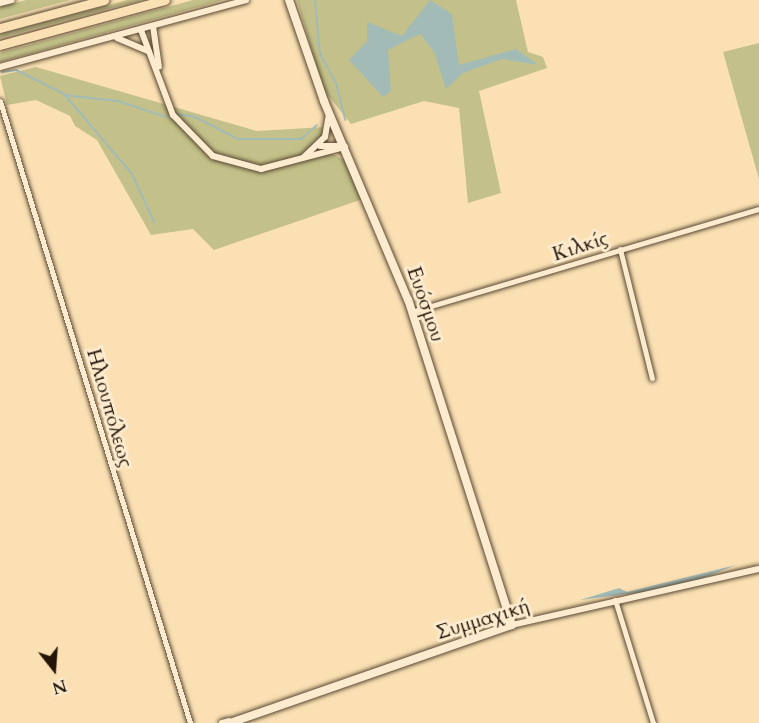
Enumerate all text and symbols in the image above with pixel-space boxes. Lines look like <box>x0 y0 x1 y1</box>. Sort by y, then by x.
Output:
street label: Κιλκίς <box>549 226 611 266</box>
street label: Ευόσμου <box>402 263 450 345</box>
street label: Ηλιουπόλεως <box>82 346 138 470</box>
street label: Συμμαχική <box>433 593 533 645</box>
north arrow <box>24 639 84 699</box>
text: N <box>49 674 69 699</box>

